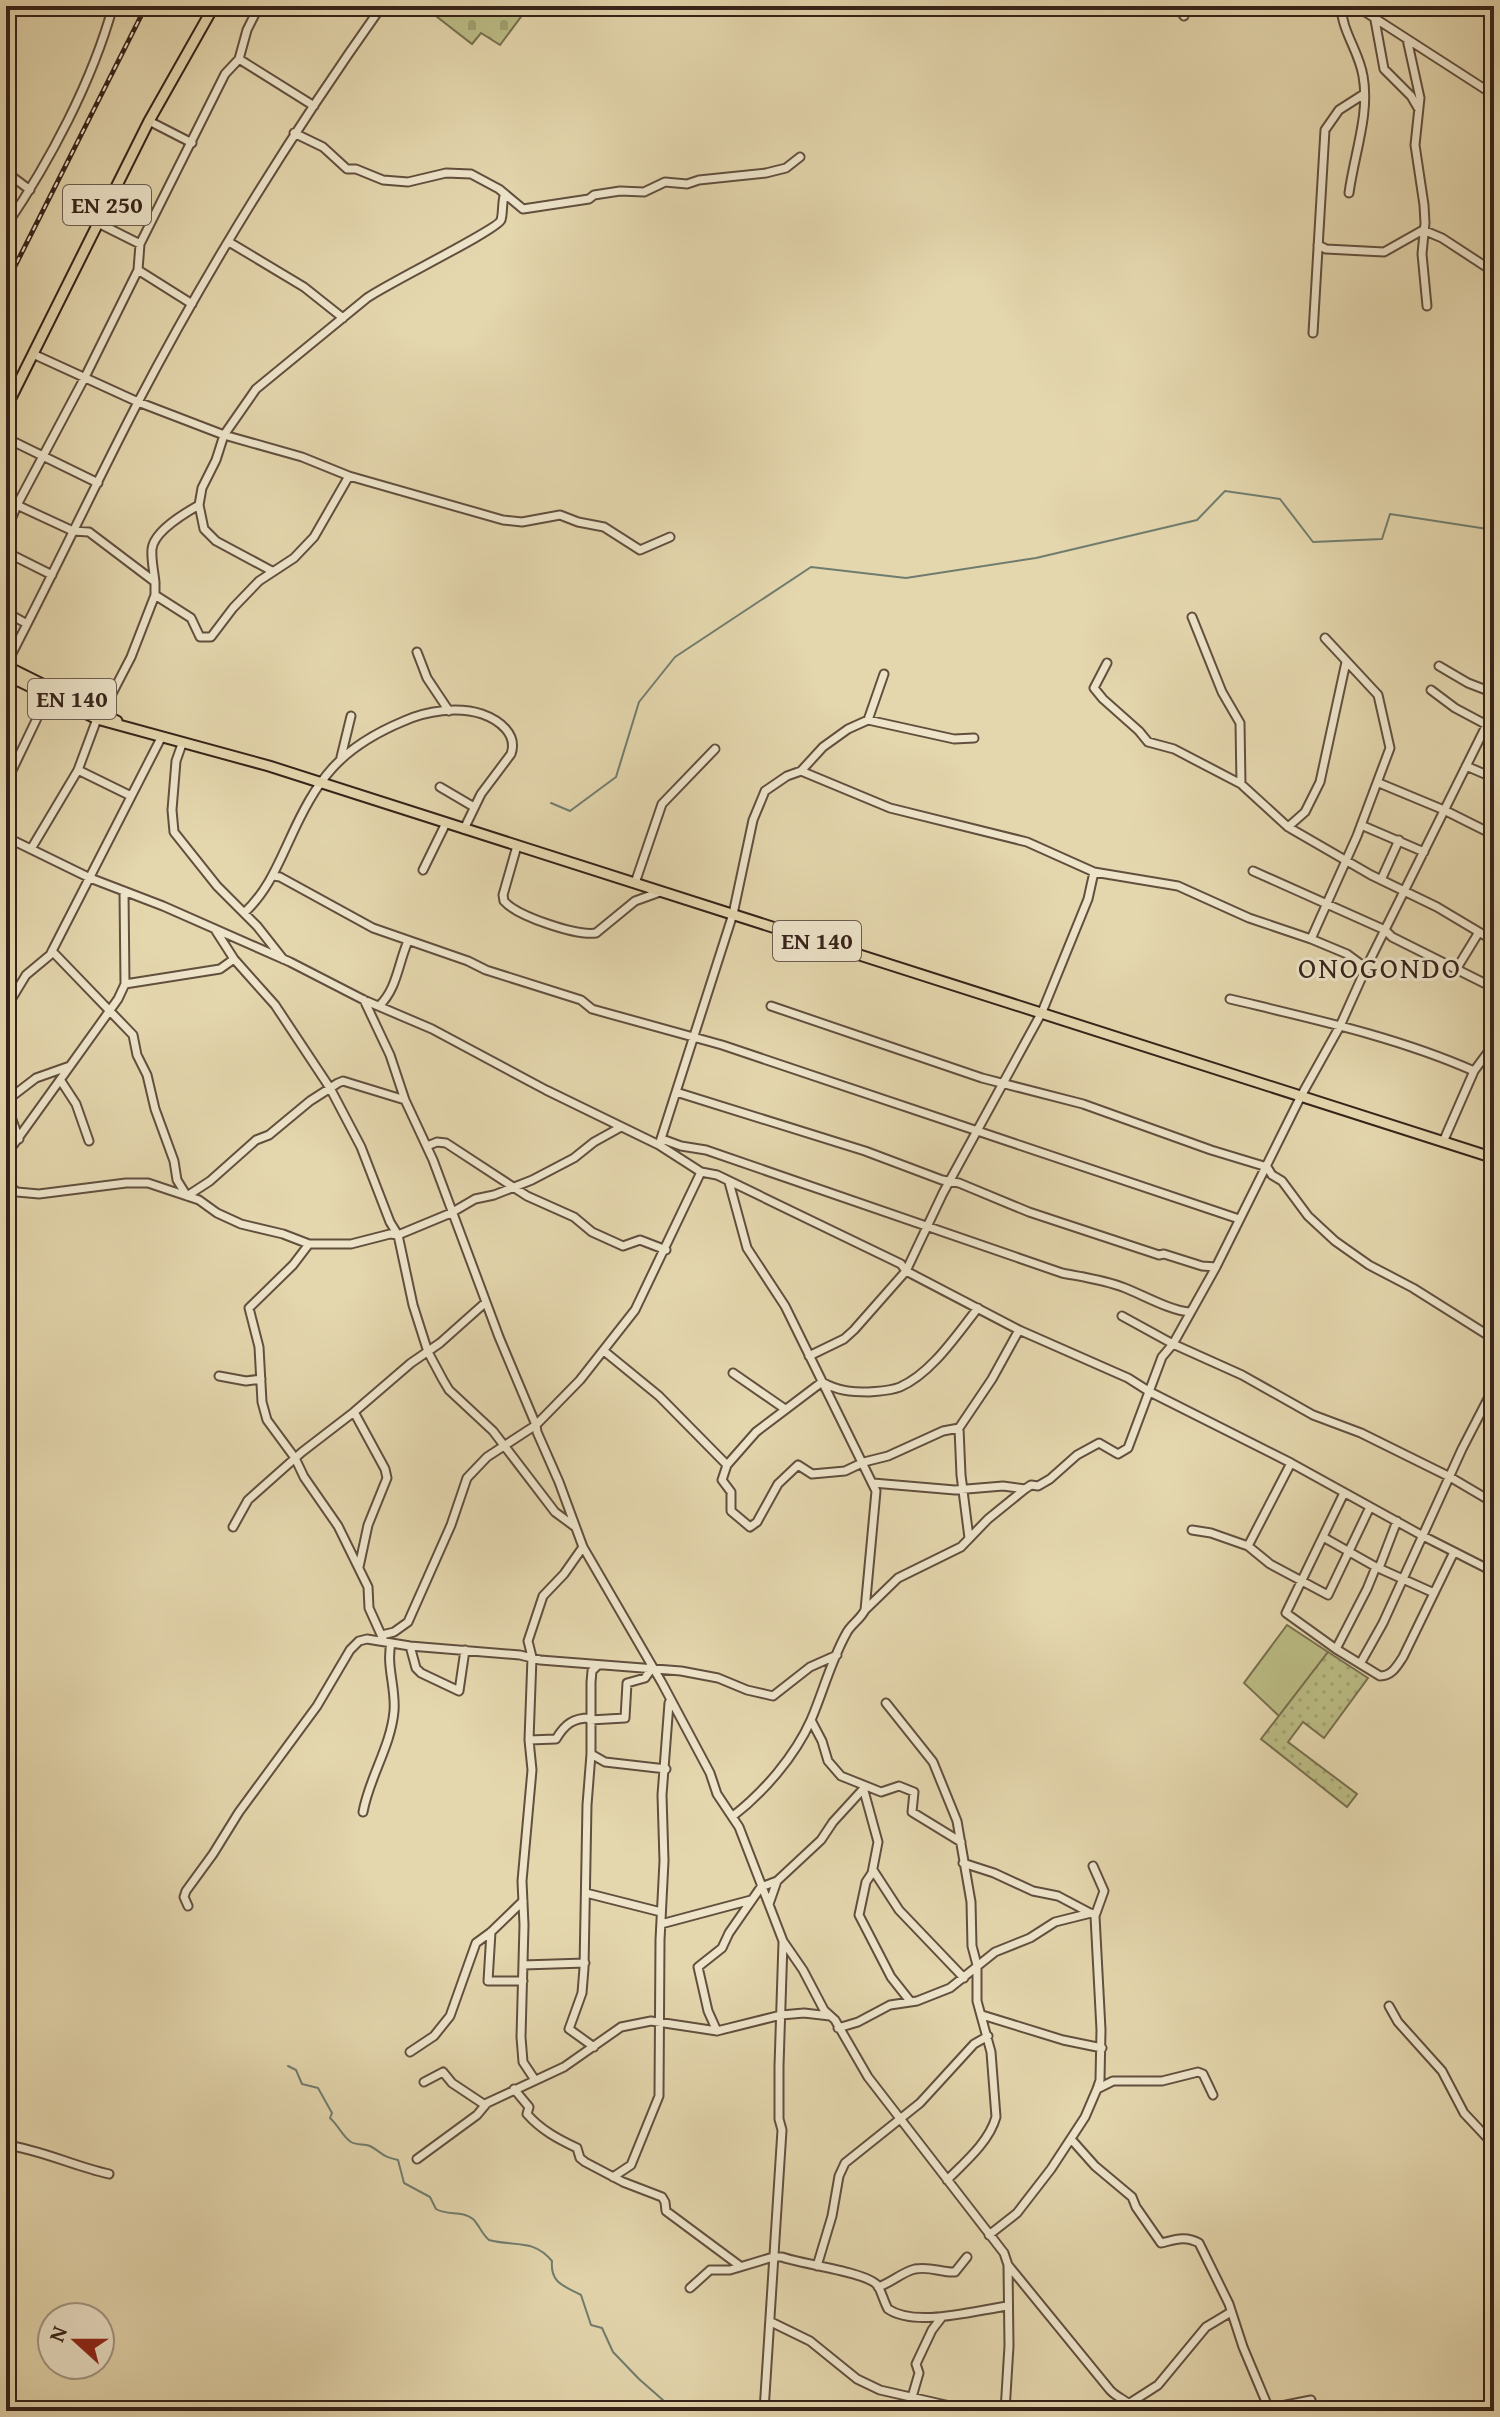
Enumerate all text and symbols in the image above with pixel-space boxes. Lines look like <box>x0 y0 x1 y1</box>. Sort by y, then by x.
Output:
road number: EN 250 <box>63 185 151 225</box>
road number: EN 140 <box>28 679 116 719</box>
road number: EN 140 <box>773 921 861 961</box>
district label: ONOGONDO <box>1298 945 1462 989</box>
north arrow <box>36 2301 116 2381</box>
text: N <box>40 2321 75 2346</box>

